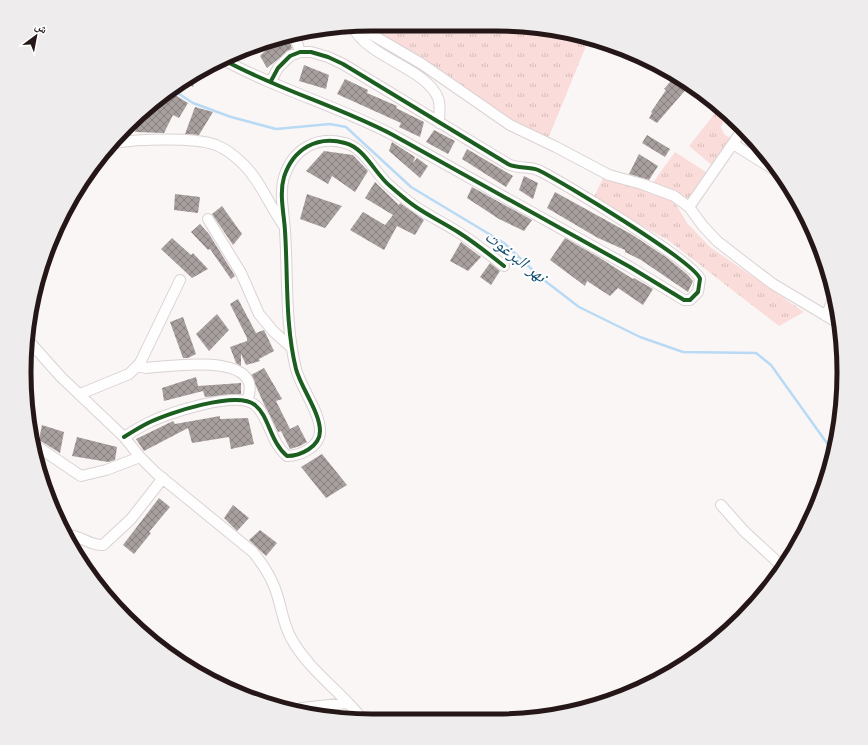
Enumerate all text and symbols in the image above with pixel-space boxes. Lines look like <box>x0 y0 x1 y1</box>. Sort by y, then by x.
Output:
north arrow <box>16 16 56 56</box>
text: ش <box>32 18 51 38</box>
water label: نهر البرغوت <box>480 224 554 289</box>

